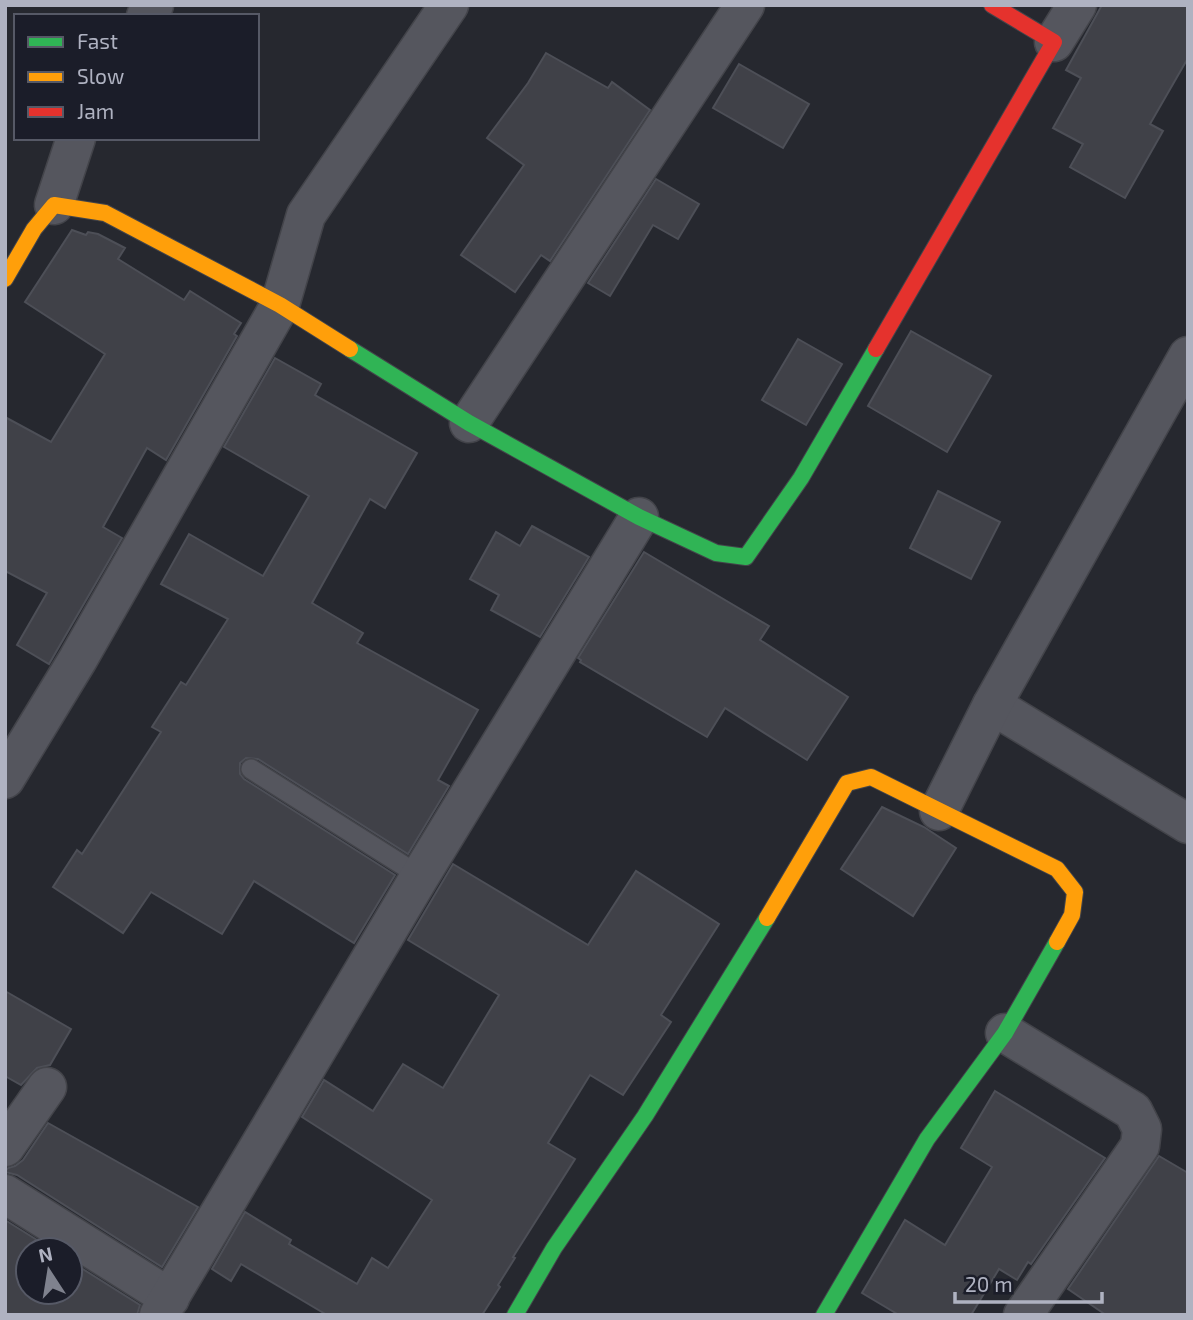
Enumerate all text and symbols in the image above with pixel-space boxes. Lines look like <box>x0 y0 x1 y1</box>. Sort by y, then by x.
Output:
legend <box>14 14 259 140</box>
text: Fast <box>77 28 118 53</box>
text: Slow <box>77 63 124 88</box>
text: Jam <box>77 98 114 123</box>
north arrow <box>14 1236 84 1306</box>
text: N <box>36 1241 54 1267</box>
scale bar <box>955 1260 1102 1304</box>
text: 20 m <box>965 1271 1013 1296</box>

